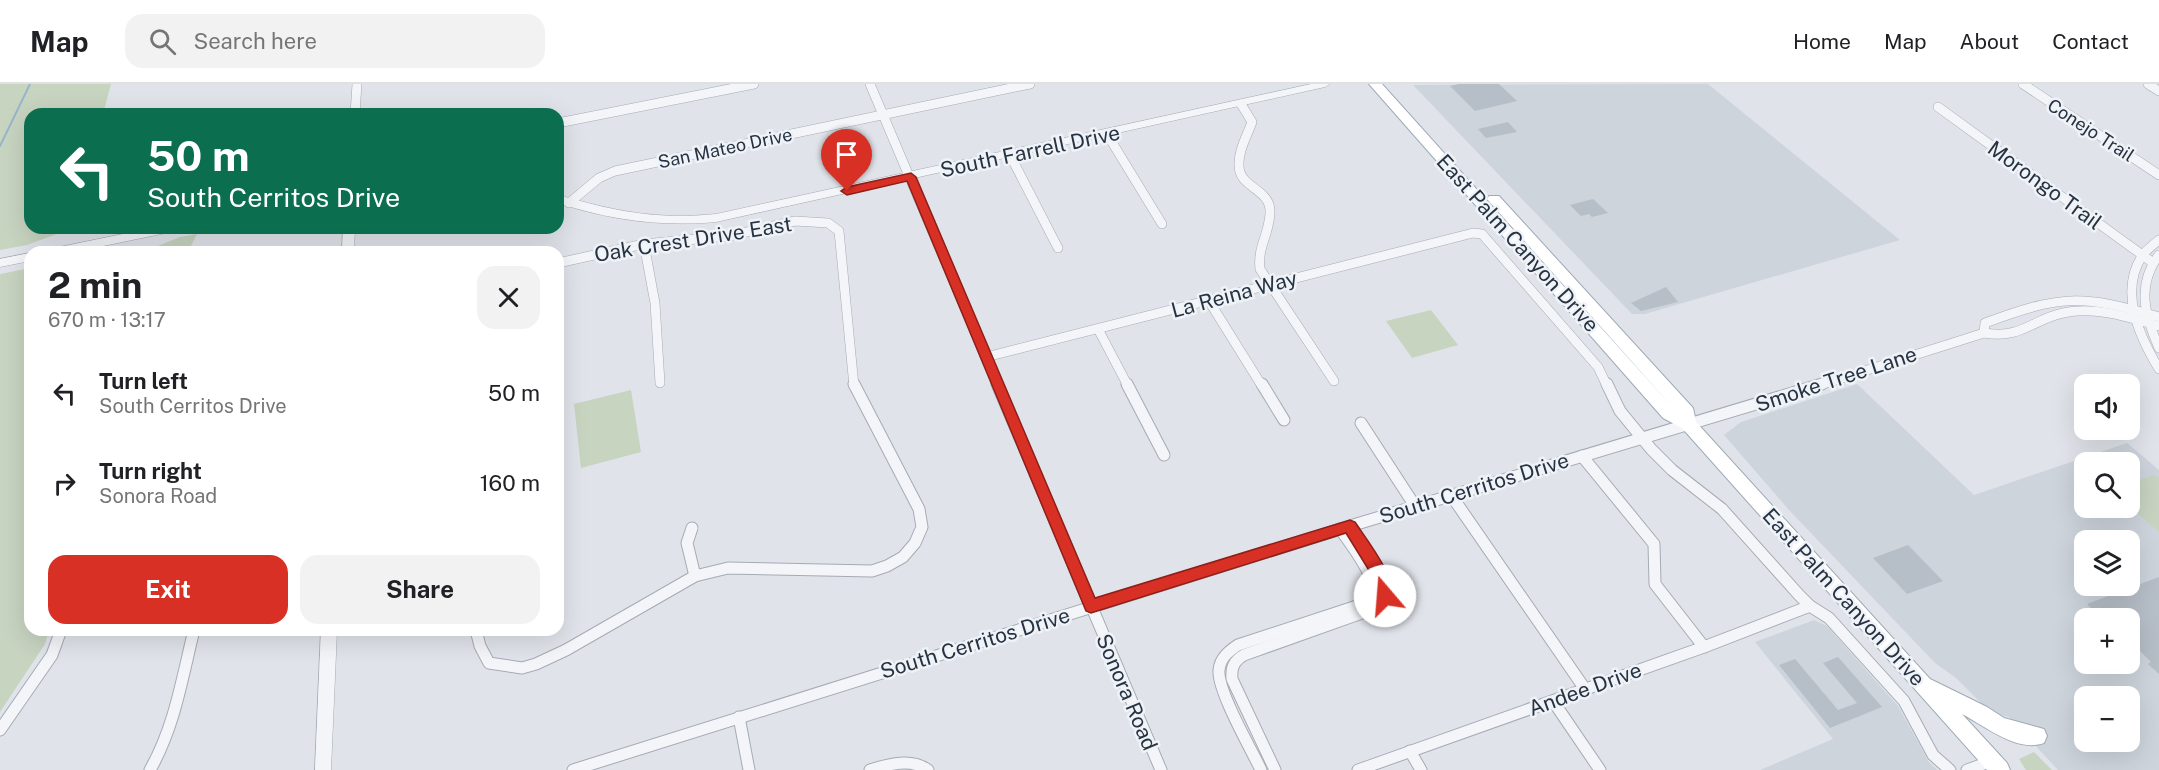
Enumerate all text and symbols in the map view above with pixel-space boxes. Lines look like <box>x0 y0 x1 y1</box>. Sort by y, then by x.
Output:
search box <box>125 14 545 68</box>
text: Map <box>30 25 89 58</box>
icon: search <box>146 25 179 58</box>
text: Search here <box>194 28 317 54</box>
text: Home <box>1793 29 1851 54</box>
text: Map <box>1884 29 1927 54</box>
text: About <box>1960 29 2019 54</box>
text: Contact <box>2052 29 2129 54</box>
street label: Conejo Trail <box>2044 94 2138 166</box>
street label: South Farrell Drive <box>938 120 1122 182</box>
street label: San Mateo Drive <box>656 124 794 172</box>
pin <box>821 129 872 191</box>
text: 50 m <box>147 131 250 180</box>
icon: left <box>48 132 126 210</box>
street label: Morongo Trail <box>1983 135 2107 235</box>
icon: arrive <box>830 138 863 171</box>
street label: East Palm Canyon Drive <box>1432 149 1604 337</box>
text: South Cerritos Drive <box>147 181 400 213</box>
street label: Oak Crest Drive East <box>592 211 794 267</box>
text: 2 min <box>48 264 142 306</box>
street label: La Reina Way <box>1168 265 1300 323</box>
button: close <box>477 266 540 329</box>
text: 670 m · 13:17 <box>48 308 166 332</box>
street label: Smoke Tree Lane <box>1752 341 1920 417</box>
text: Turn left <box>99 368 188 394</box>
map controls <box>2074 374 2140 752</box>
button: sound <box>2074 374 2140 440</box>
icon: left <box>48 377 81 410</box>
text: 50 m <box>488 380 540 406</box>
text: South Cerritos Drive <box>99 394 287 418</box>
street label: South Cerritos Drive <box>1376 447 1572 529</box>
button: search <box>2074 452 2140 518</box>
text: Turn right <box>99 458 202 484</box>
icon: right <box>48 467 81 500</box>
text: 160 m <box>480 470 540 496</box>
text: Sonora Road <box>99 484 217 508</box>
street label: East Palm Canyon Drive <box>1758 503 1930 691</box>
button: layers <box>2074 530 2140 596</box>
button: Exit <box>48 555 288 624</box>
button: Share <box>300 555 540 624</box>
position arrow <box>1353 564 1417 628</box>
street label: South Cerritos Drive <box>877 602 1073 684</box>
button: + <box>2074 608 2140 674</box>
street label: Sonora Road <box>1091 630 1163 754</box>
street label: Andee Drive <box>1525 657 1645 721</box>
button: − <box>2074 686 2140 752</box>

